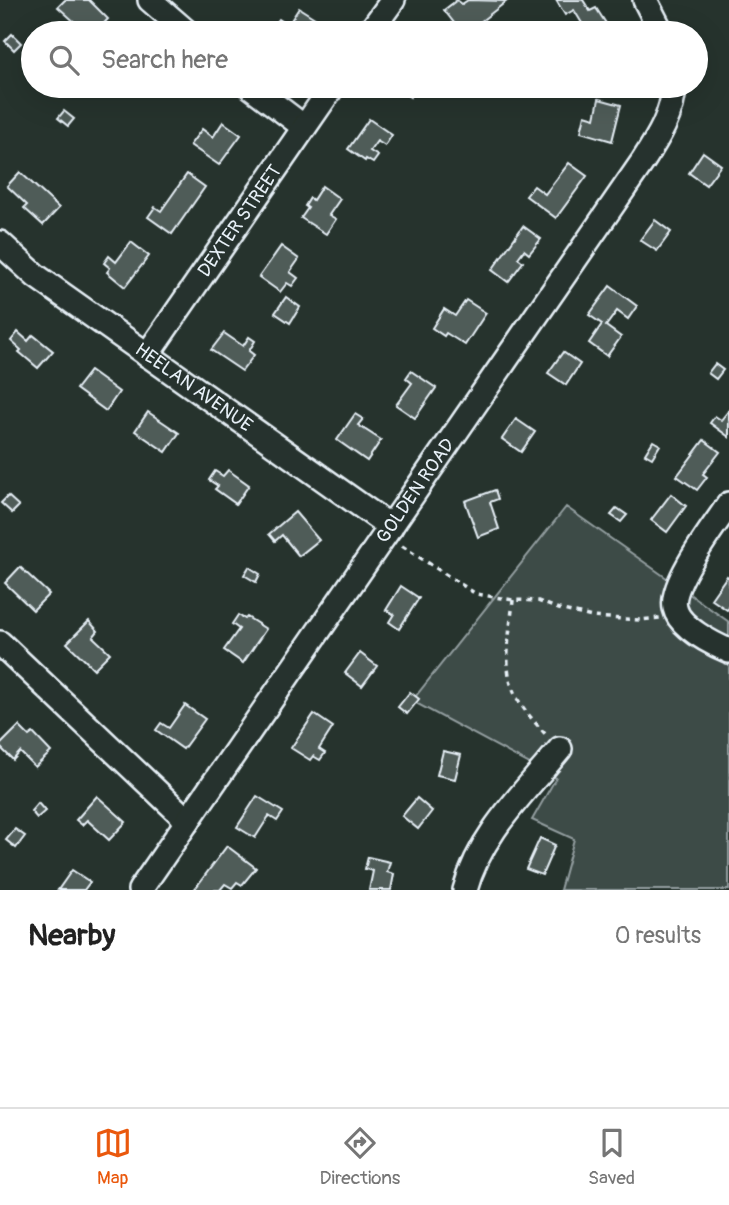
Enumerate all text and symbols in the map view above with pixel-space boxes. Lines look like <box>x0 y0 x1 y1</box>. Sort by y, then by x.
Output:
search box <box>21 21 708 98</box>
icon: search <box>45 41 83 79</box>
text: Search here <box>101 44 228 76</box>
street label: DEXTER STREET <box>193 160 287 282</box>
street label: HEELAN AVENUE <box>130 338 257 437</box>
street label: GOLDEN ROAD <box>371 434 460 548</box>
text: Nearby <box>28 917 115 954</box>
text: 0 results <box>615 921 701 950</box>
tab: Map <box>94 1124 132 1190</box>
tab: Directions <box>320 1124 400 1190</box>
tab: Saved <box>588 1124 635 1190</box>

